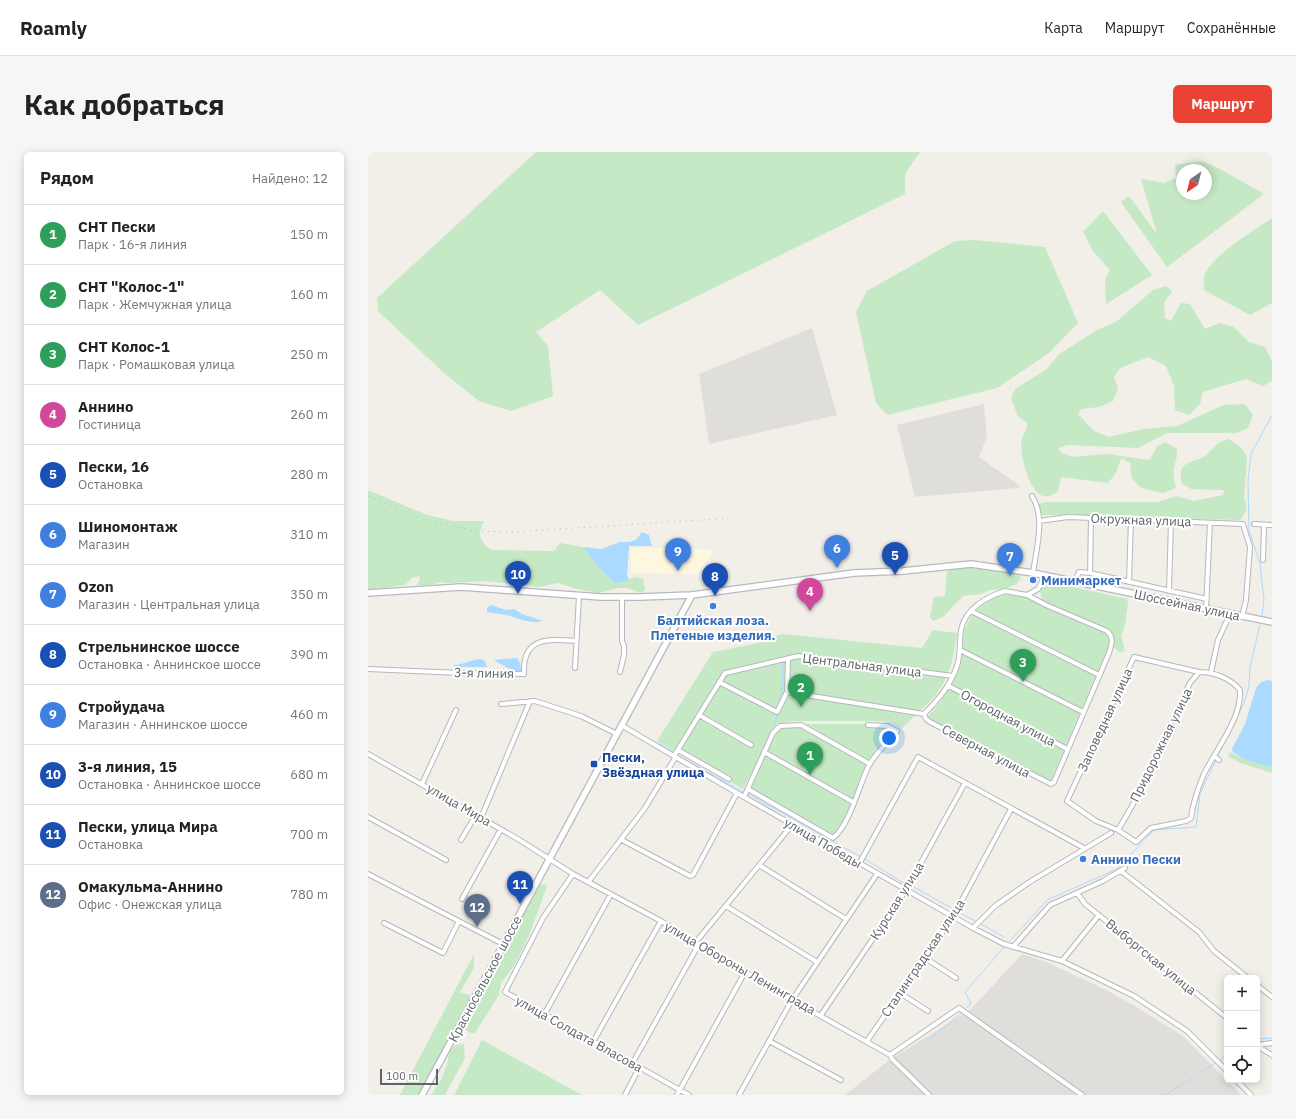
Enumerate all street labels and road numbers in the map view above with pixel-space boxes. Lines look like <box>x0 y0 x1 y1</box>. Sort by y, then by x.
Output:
street label: Окружная улица <box>1090 510 1192 530</box>
street label: Шоссейная улица <box>1132 585 1242 625</box>
street label: Центральная улица <box>802 649 922 681</box>
street label: 3-я линия <box>454 664 514 682</box>
street label: Заповедная улица <box>1074 666 1136 774</box>
street label: Придорожная улица <box>1126 685 1196 805</box>
street label: Огородная улица <box>958 686 1058 750</box>
street label: Северная улица <box>939 721 1033 781</box>
street label: улица Мира <box>424 780 494 830</box>
street label: улица Победы <box>781 814 865 872</box>
street label: Курская улица <box>866 859 928 943</box>
street label: Сталинградская улица <box>877 896 969 1020</box>
street label: Красносельское шоссе <box>444 913 526 1045</box>
street label: Выборгская улица <box>1102 915 1200 999</box>
street label: улица Обороны Ленинграда <box>661 918 819 1018</box>
street label: улица Солдата Власова <box>512 992 646 1076</box>

